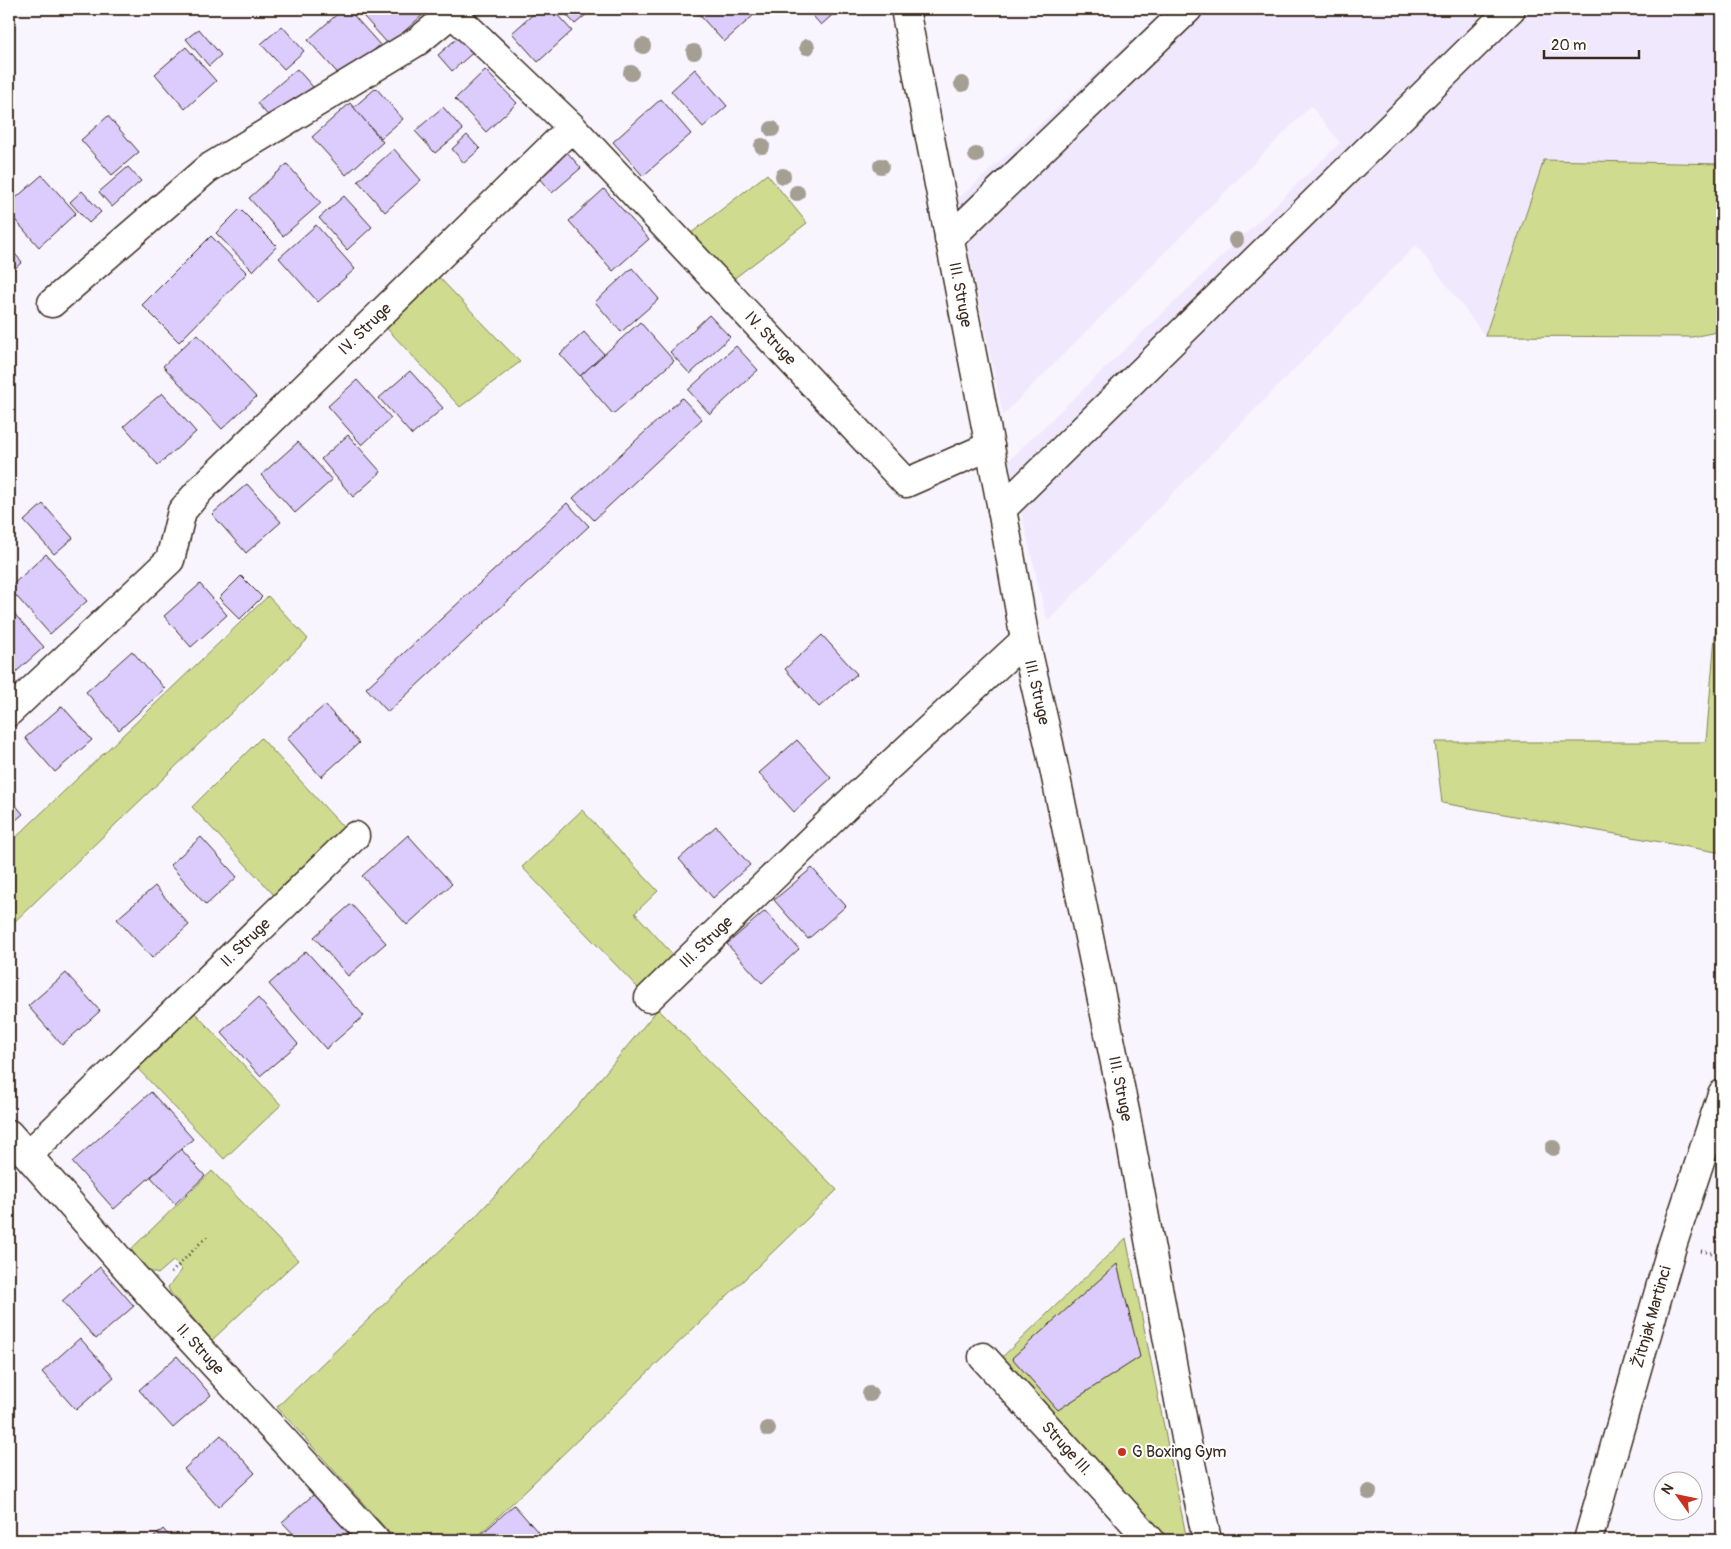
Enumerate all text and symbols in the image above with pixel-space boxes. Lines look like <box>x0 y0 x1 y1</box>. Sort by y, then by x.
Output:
scale bar <box>1544 28 1638 60</box>
text: 20 m <box>1551 36 1586 55</box>
street label: III. Struge <box>944 260 977 329</box>
street label: IV. Struge <box>334 299 396 359</box>
street label: IV. Struge <box>740 307 800 369</box>
street label: III. Struge <box>1020 658 1054 727</box>
street label: III. Struge <box>676 912 737 972</box>
street label: II. Struge <box>217 914 275 971</box>
street label: III. Struge <box>1104 1054 1137 1123</box>
street label: Žitnjak Martinci <box>1628 1264 1676 1370</box>
street label: II. Struge <box>172 1320 228 1379</box>
street label: Struge III. <box>1037 1417 1096 1480</box>
place label: G Boxing Gym <box>1132 1442 1226 1462</box>
marker: G Boxing Gym <box>1116 1446 1128 1458</box>
north arrow <box>1654 1472 1704 1522</box>
text: N <box>1658 1481 1677 1498</box>

